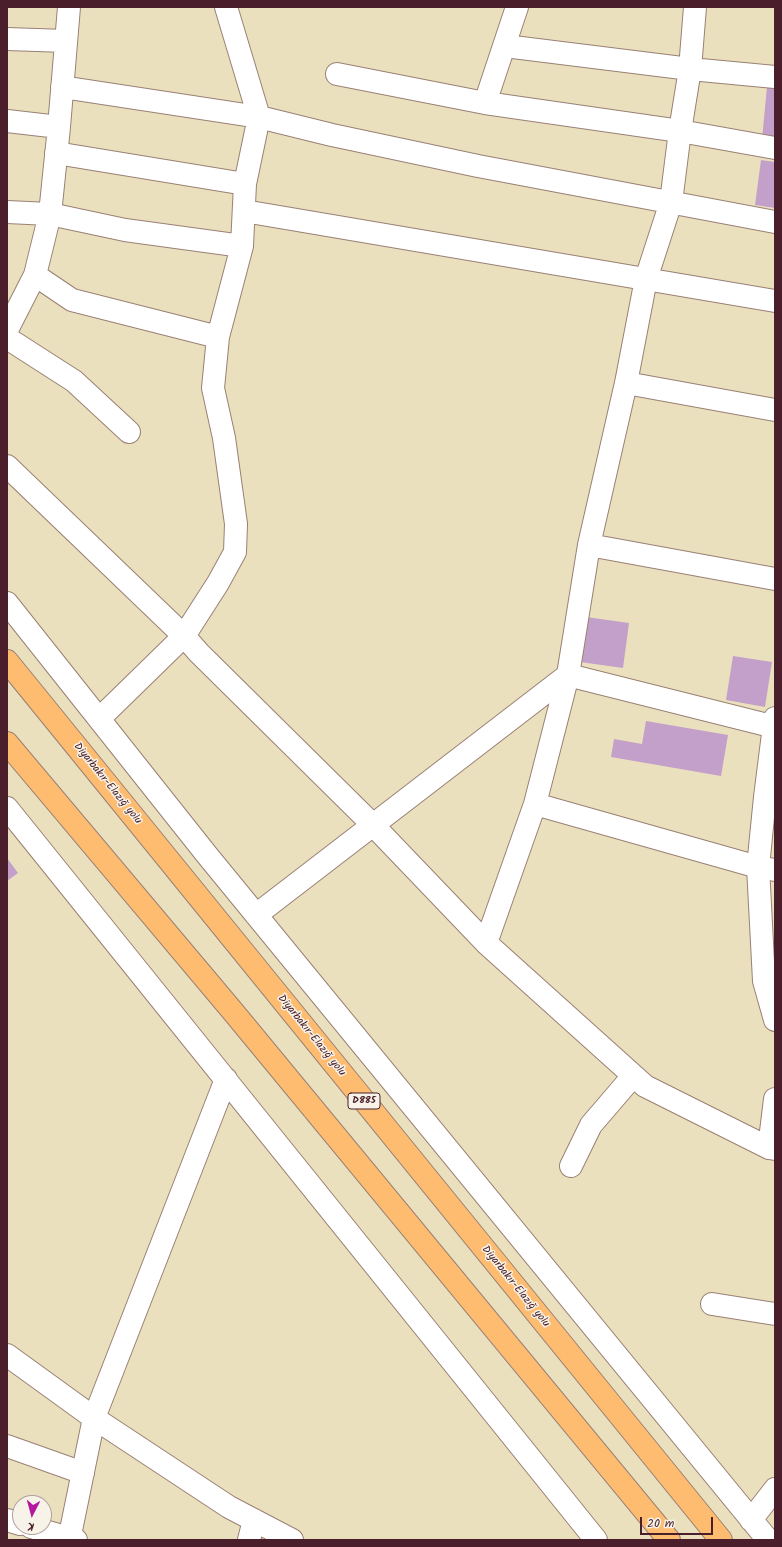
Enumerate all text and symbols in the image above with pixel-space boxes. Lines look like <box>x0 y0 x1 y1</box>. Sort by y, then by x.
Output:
street label: Diyarbakır-Elazığ yolu <box>70 741 144 827</box>
street label: Diyarbakır-Elazığ yolu <box>274 993 348 1079</box>
road number: D885 <box>348 1093 380 1109</box>
street label: Diyarbakır-Elazığ yolu <box>478 1244 552 1330</box>
north arrow <box>12 1495 52 1535</box>
scale bar <box>642 1509 715 1535</box>
text: 20 m <box>647 1514 674 1533</box>
text: K <box>27 1517 35 1535</box>

